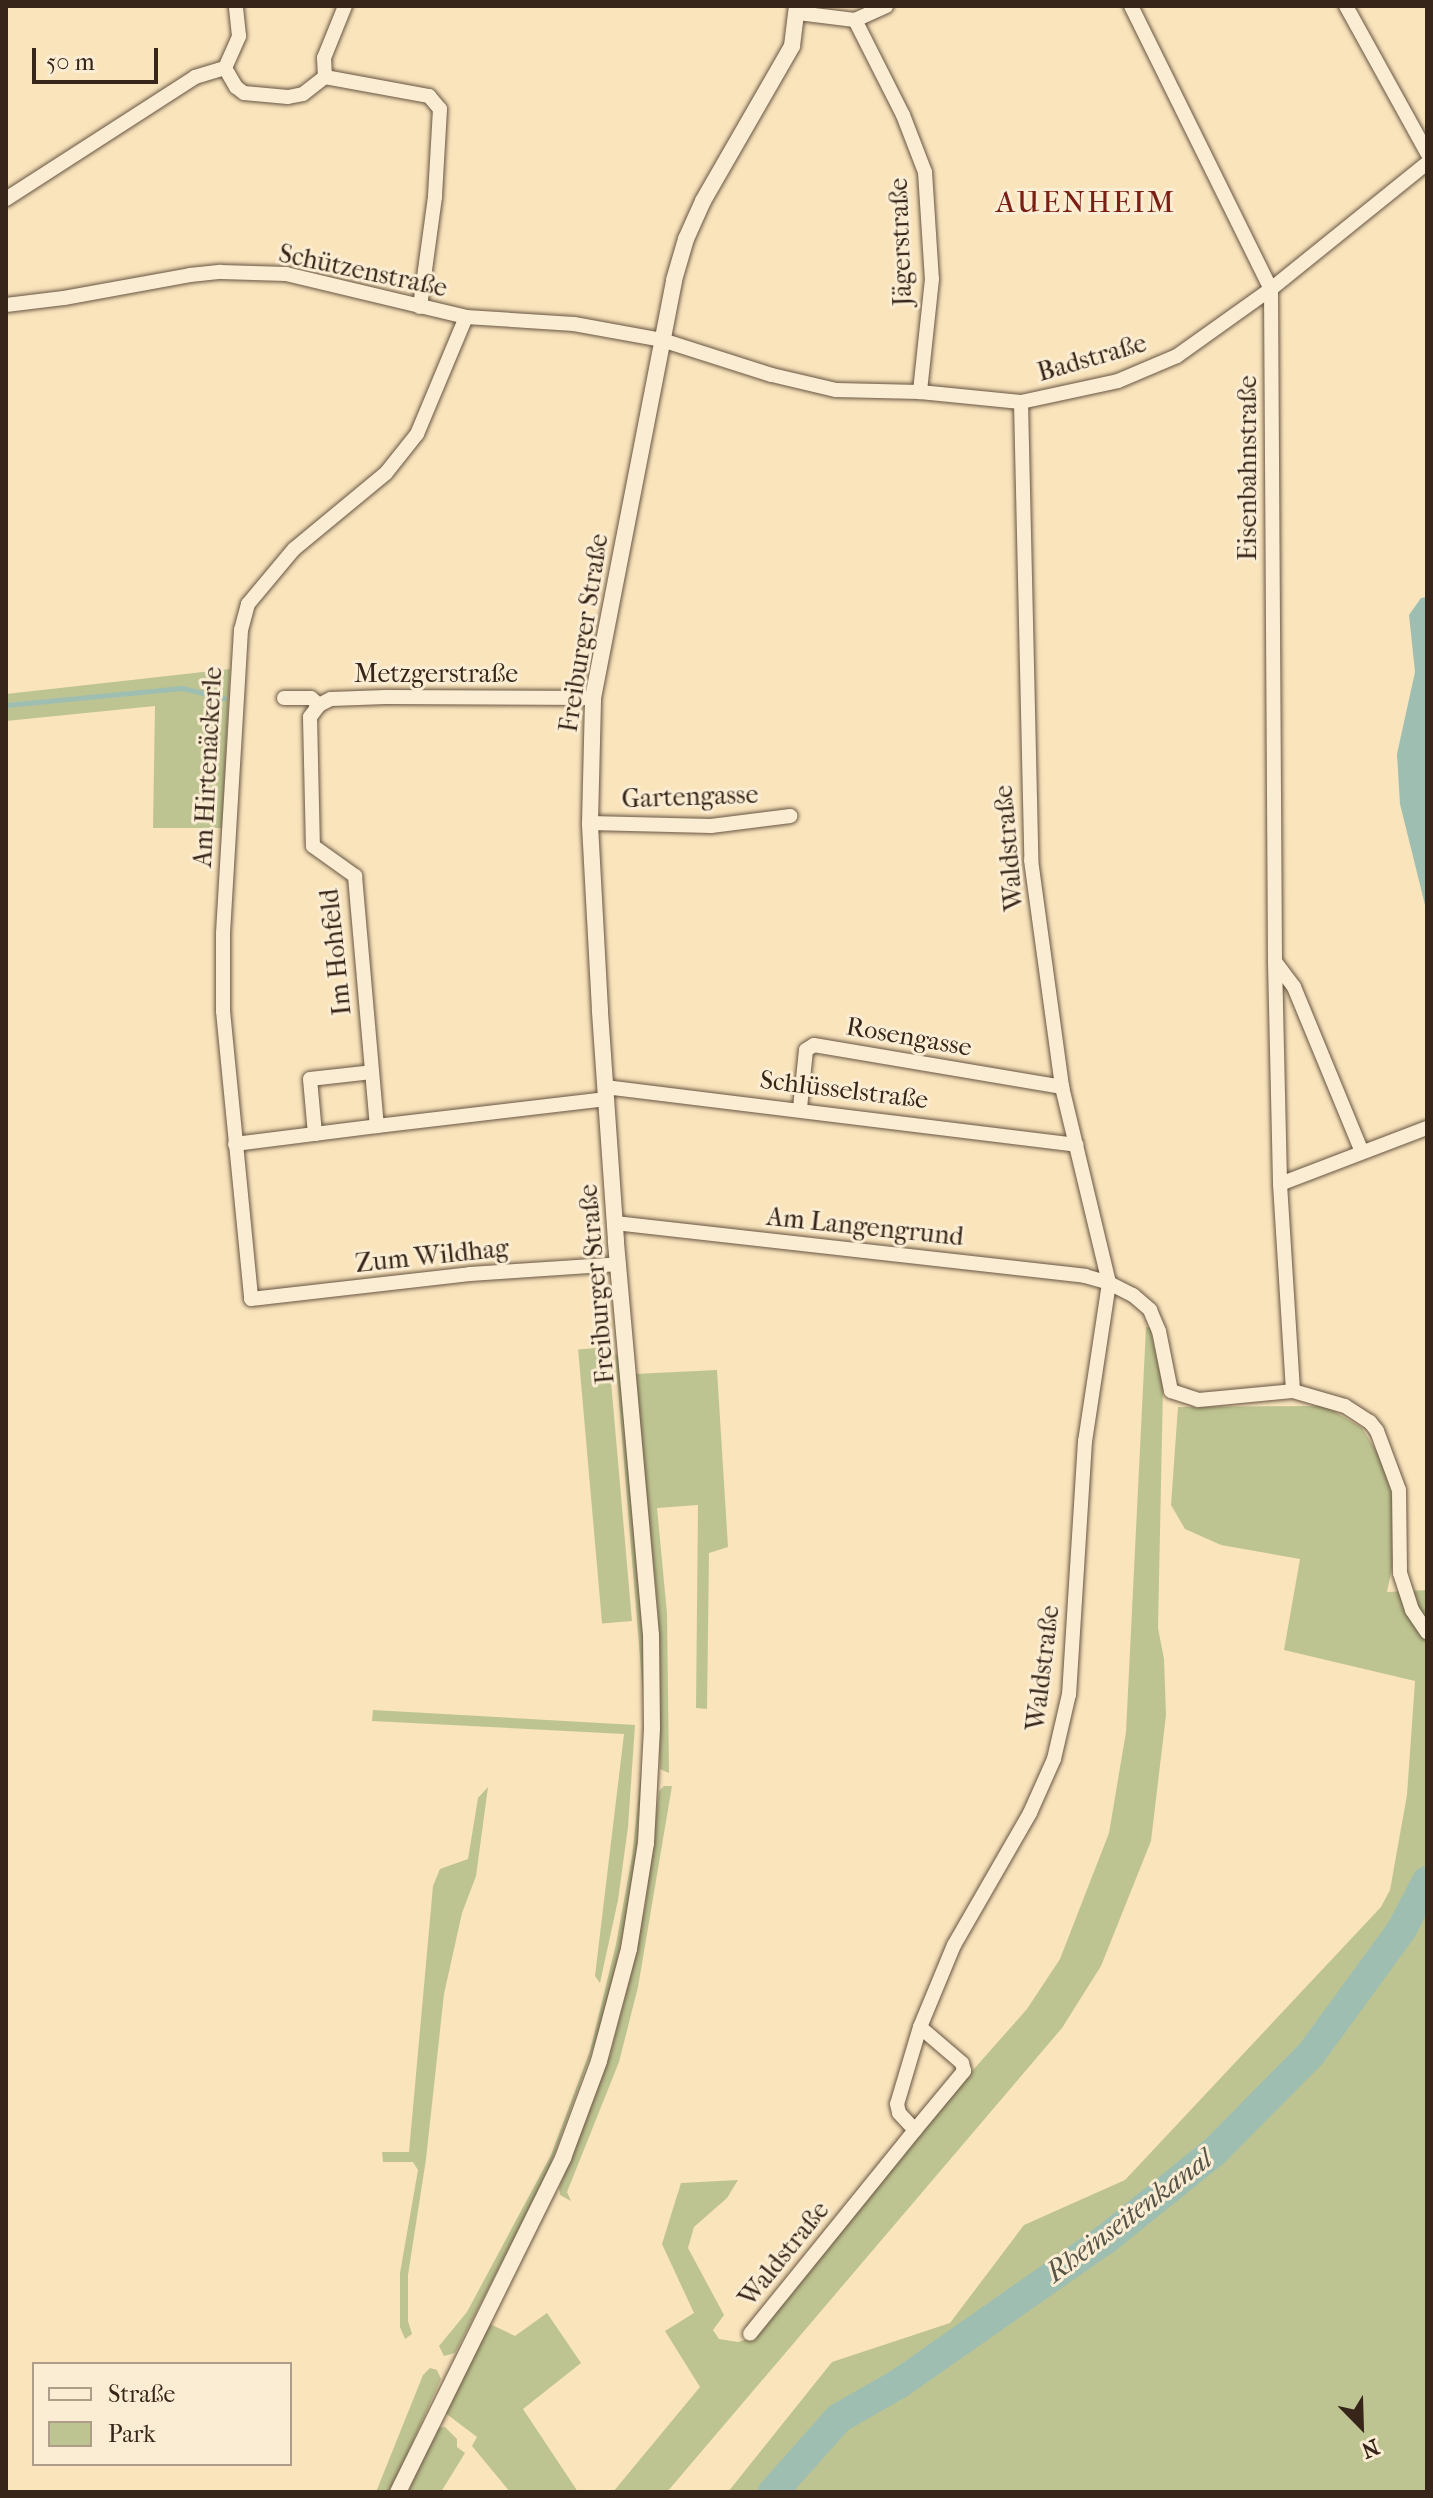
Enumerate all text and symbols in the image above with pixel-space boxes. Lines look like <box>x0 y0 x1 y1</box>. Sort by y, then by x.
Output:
scale bar <box>36 32 162 82</box>
text: 50 m <box>46 48 95 76</box>
street label: Jägerstraße <box>883 177 919 307</box>
district label: AUENHEIM <box>996 185 1176 221</box>
street label: Schützenstraße <box>276 238 450 304</box>
street label: Badstraße <box>1034 328 1150 388</box>
street label: Eisenbahnstraße <box>1232 375 1264 561</box>
street label: Freiburger Straße <box>553 531 615 735</box>
street label: Metzgerstraße <box>354 658 518 690</box>
street label: Am Hirtenäckerle <box>187 666 229 868</box>
street label: Gartengasse <box>621 779 759 815</box>
street label: Waldstraße <box>988 784 1030 912</box>
street label: Im Hohfeld <box>314 887 358 1017</box>
street label: Rosengasse <box>844 1011 974 1063</box>
street label: Schlüsselstraße <box>758 1064 930 1116</box>
street label: Freiburger Straße <box>573 1183 621 1385</box>
street label: Am Langengrund <box>765 1201 965 1253</box>
street label: Zum Wildhag <box>354 1232 510 1280</box>
street label: Waldstraße <box>1020 1604 1066 1732</box>
water label: Rheinseitenkanal <box>1039 2143 1219 2289</box>
street label: Waldstraße <box>732 2195 836 2313</box>
legend <box>32 2362 292 2466</box>
text: Straße <box>108 2380 175 2408</box>
north arrow <box>1321 2386 1401 2466</box>
text: Park <box>108 2420 156 2448</box>
text: N <box>1358 2433 1383 2463</box>

